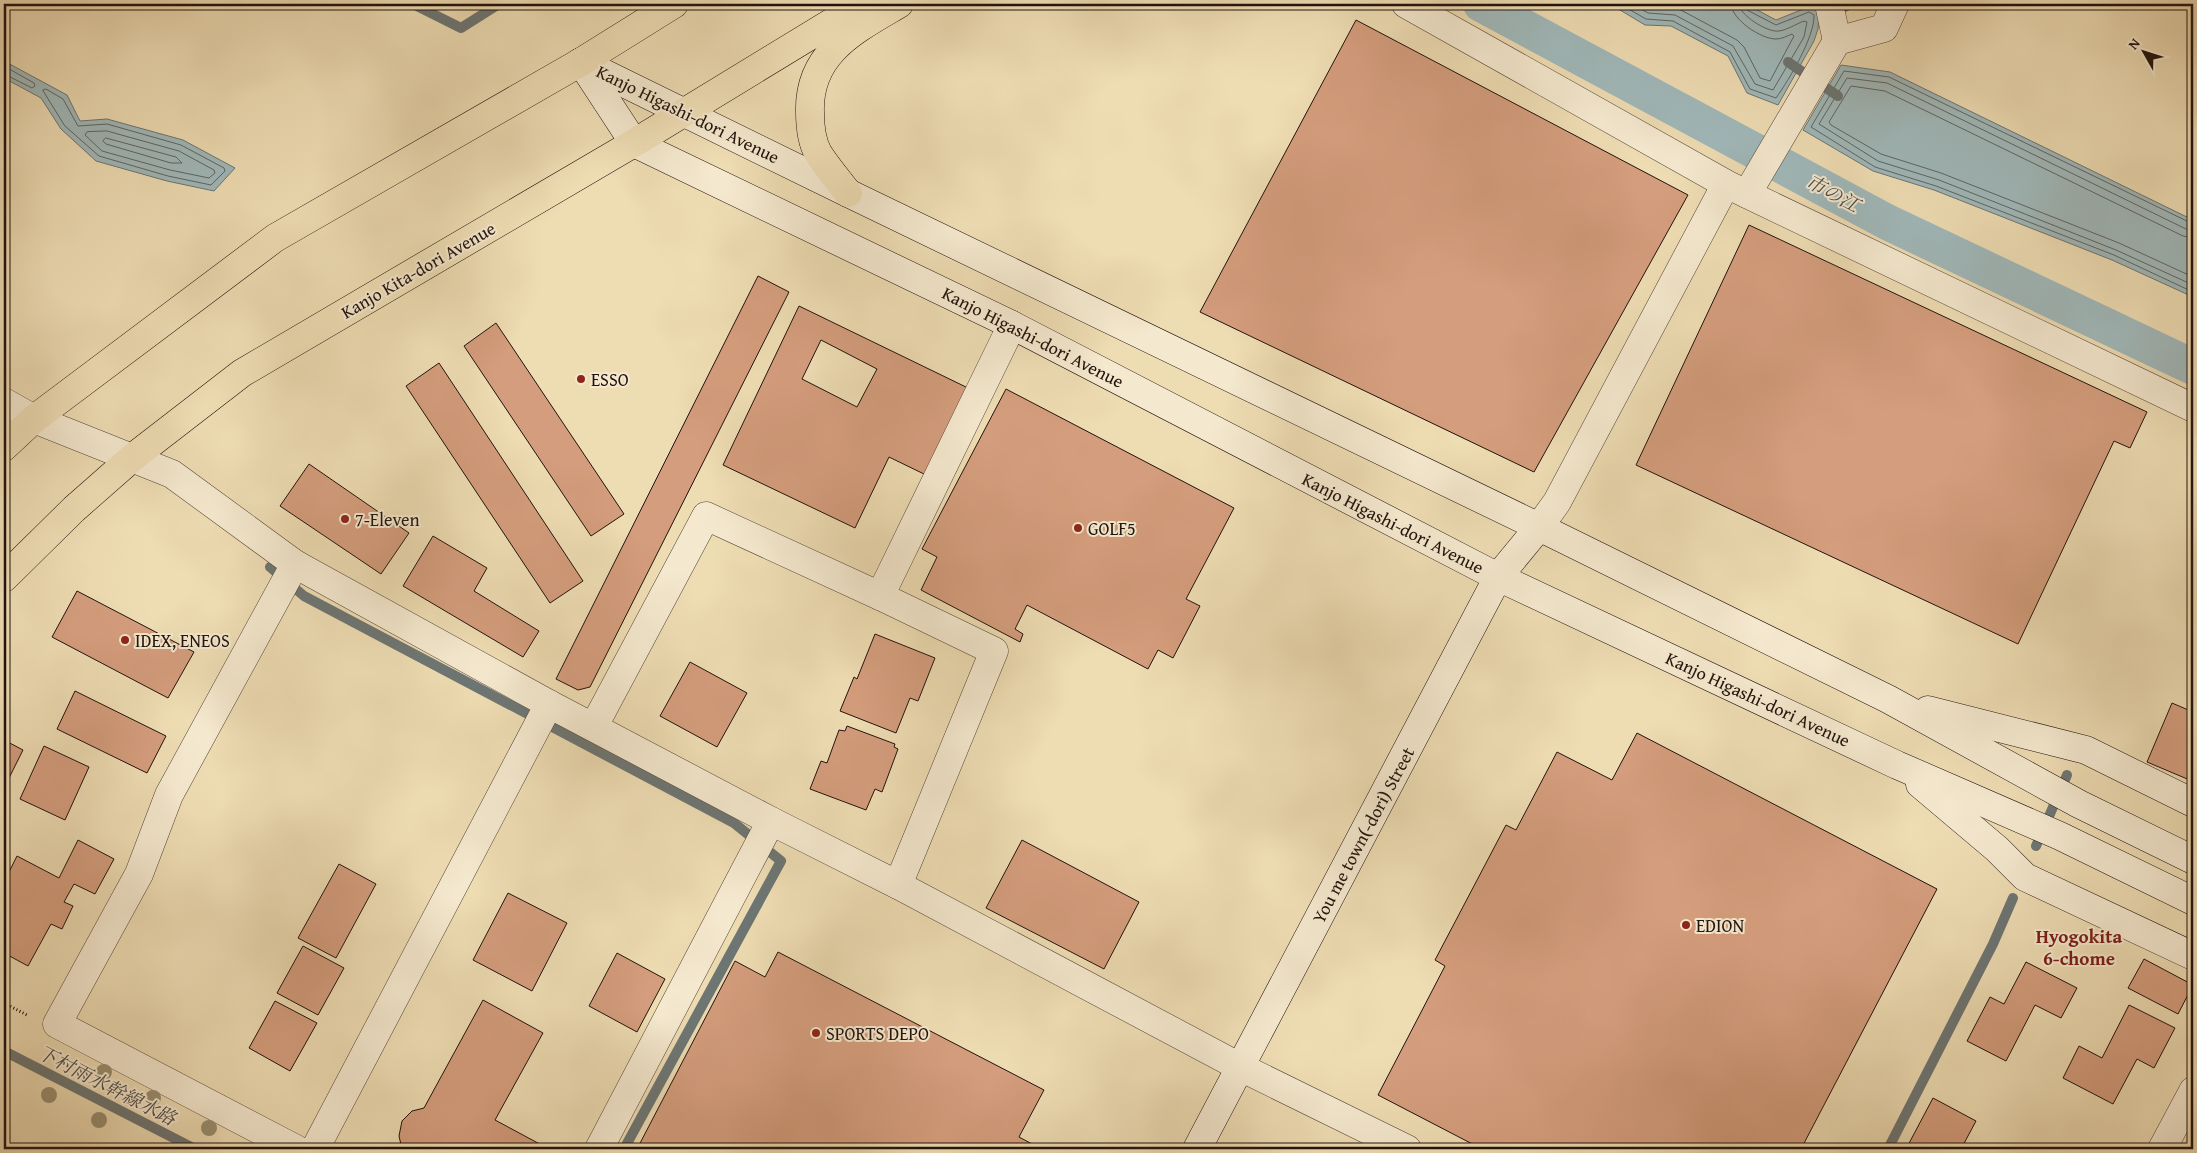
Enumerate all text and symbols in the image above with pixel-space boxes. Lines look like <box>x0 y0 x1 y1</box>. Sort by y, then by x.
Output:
north arrow <box>2120 28 2170 78</box>
text: N <box>2123 33 2145 54</box>
street label: Kanjo Higashi-dori Avenue <box>592 58 784 170</box>
water label: 市の江 <box>1801 167 1867 220</box>
street label: Kanjo Kita-dori Avenue <box>336 215 500 325</box>
street label: Kanjo Higashi-dori Avenue <box>937 279 1129 395</box>
place label: ESSO <box>591 366 629 393</box>
marker: ESSO <box>575 373 587 385</box>
street label: Kanjo Higashi-dori Avenue <box>1297 465 1489 581</box>
place label: 7-Eleven <box>355 506 420 533</box>
marker: 7-Eleven <box>339 513 351 525</box>
place label: GOLF5 <box>1088 515 1136 542</box>
marker: GOLF5 <box>1072 522 1084 534</box>
place label: IDEX, ENEOS <box>135 627 230 654</box>
marker: IDEX, ENEOS <box>119 634 131 646</box>
street label: Kanjo Higashi-dori Avenue <box>1661 644 1855 754</box>
street label: You me town(-dori) Street <box>1305 741 1421 928</box>
place label: EDION <box>1696 912 1745 939</box>
marker: EDION <box>1680 919 1692 931</box>
district label: Hyogokita 6-chome <box>2036 922 2122 972</box>
place label: SPORTS DEPO <box>826 1020 929 1047</box>
marker: SPORTS DEPO <box>810 1027 822 1039</box>
water label: 下村雨水幹線水路 <box>33 1038 183 1133</box>

